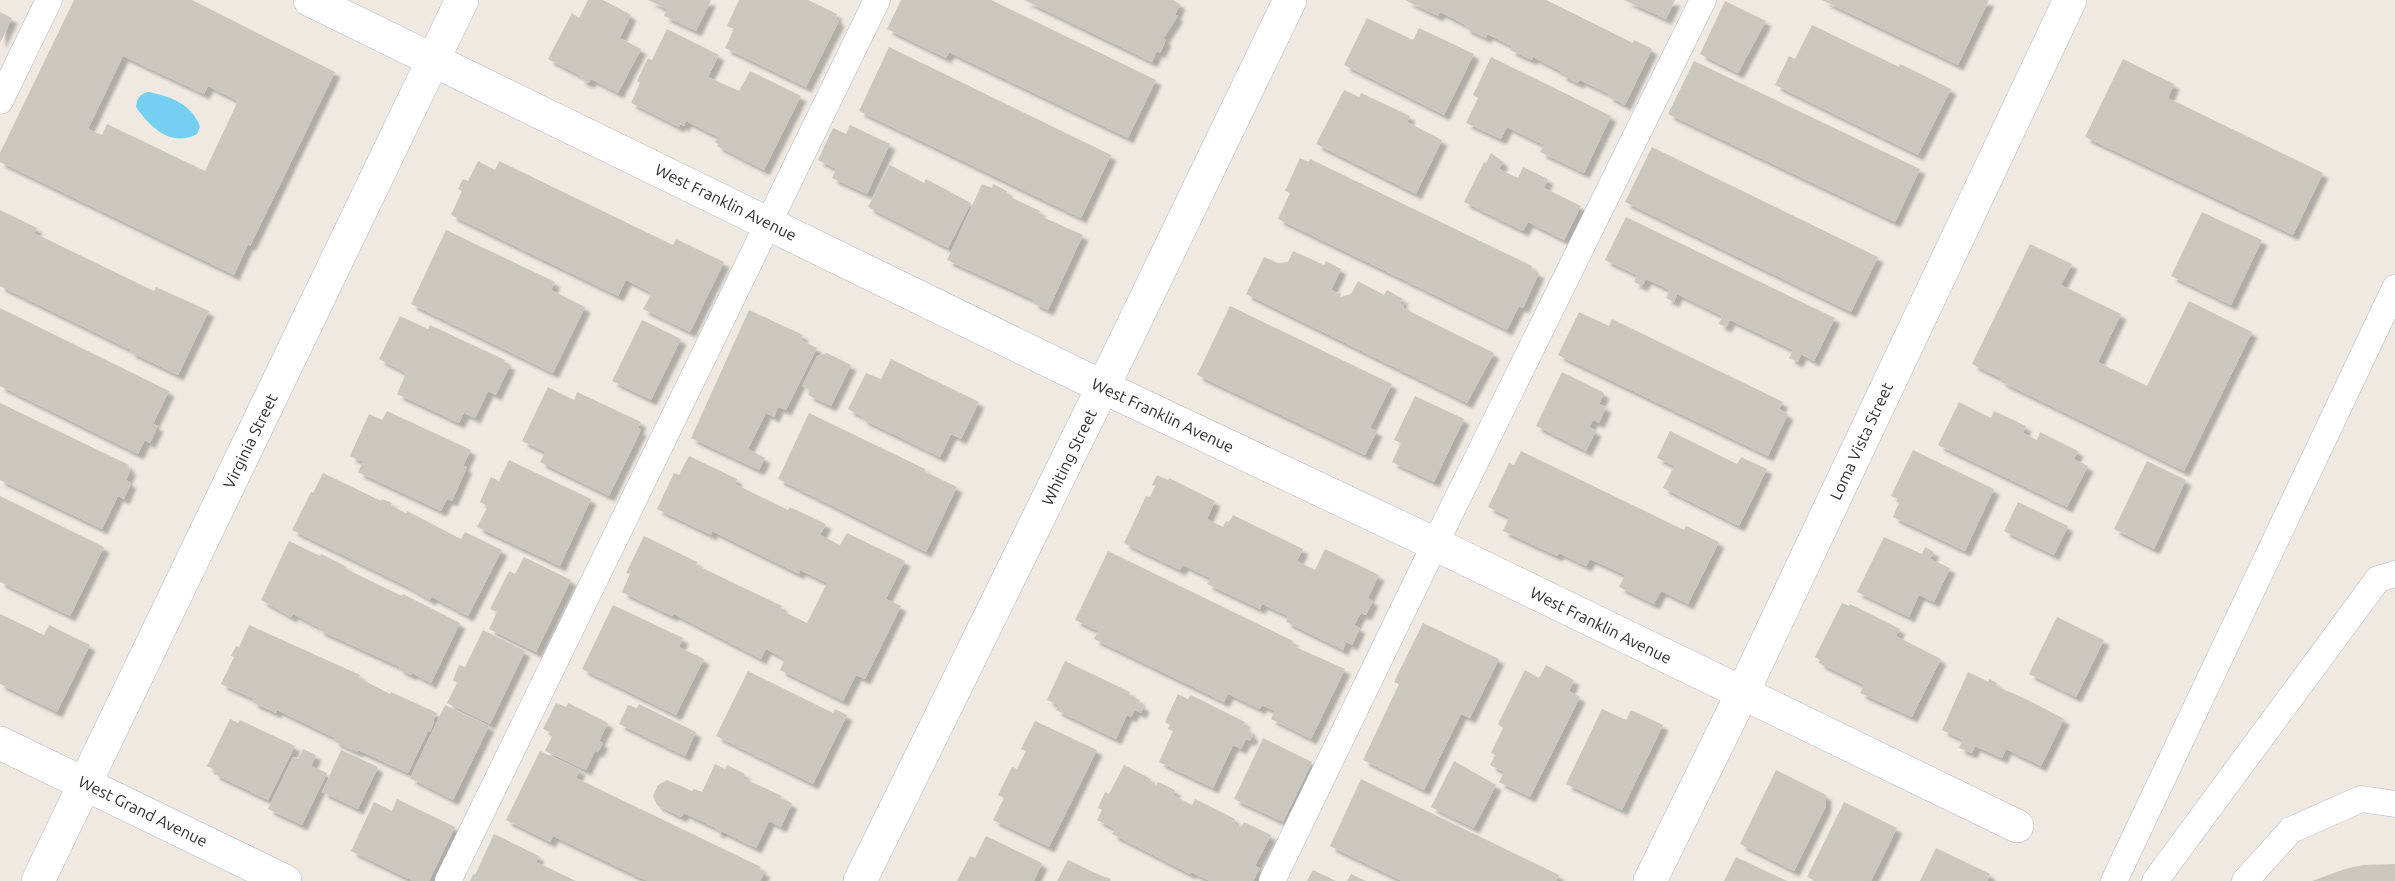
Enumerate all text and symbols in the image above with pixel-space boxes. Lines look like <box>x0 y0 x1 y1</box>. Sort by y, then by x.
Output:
street label: West Franklin Avenue <box>653 160 799 244</box>
street label: West Franklin Avenue <box>1089 374 1237 456</box>
street label: Loma Vista Street <box>1826 379 1896 503</box>
street label: Virginia Street <box>219 390 281 491</box>
street label: Whiting Street <box>1038 405 1100 508</box>
street label: West Franklin Avenue <box>1528 583 1674 667</box>
street label: West Grand Avenue <box>76 772 210 850</box>

